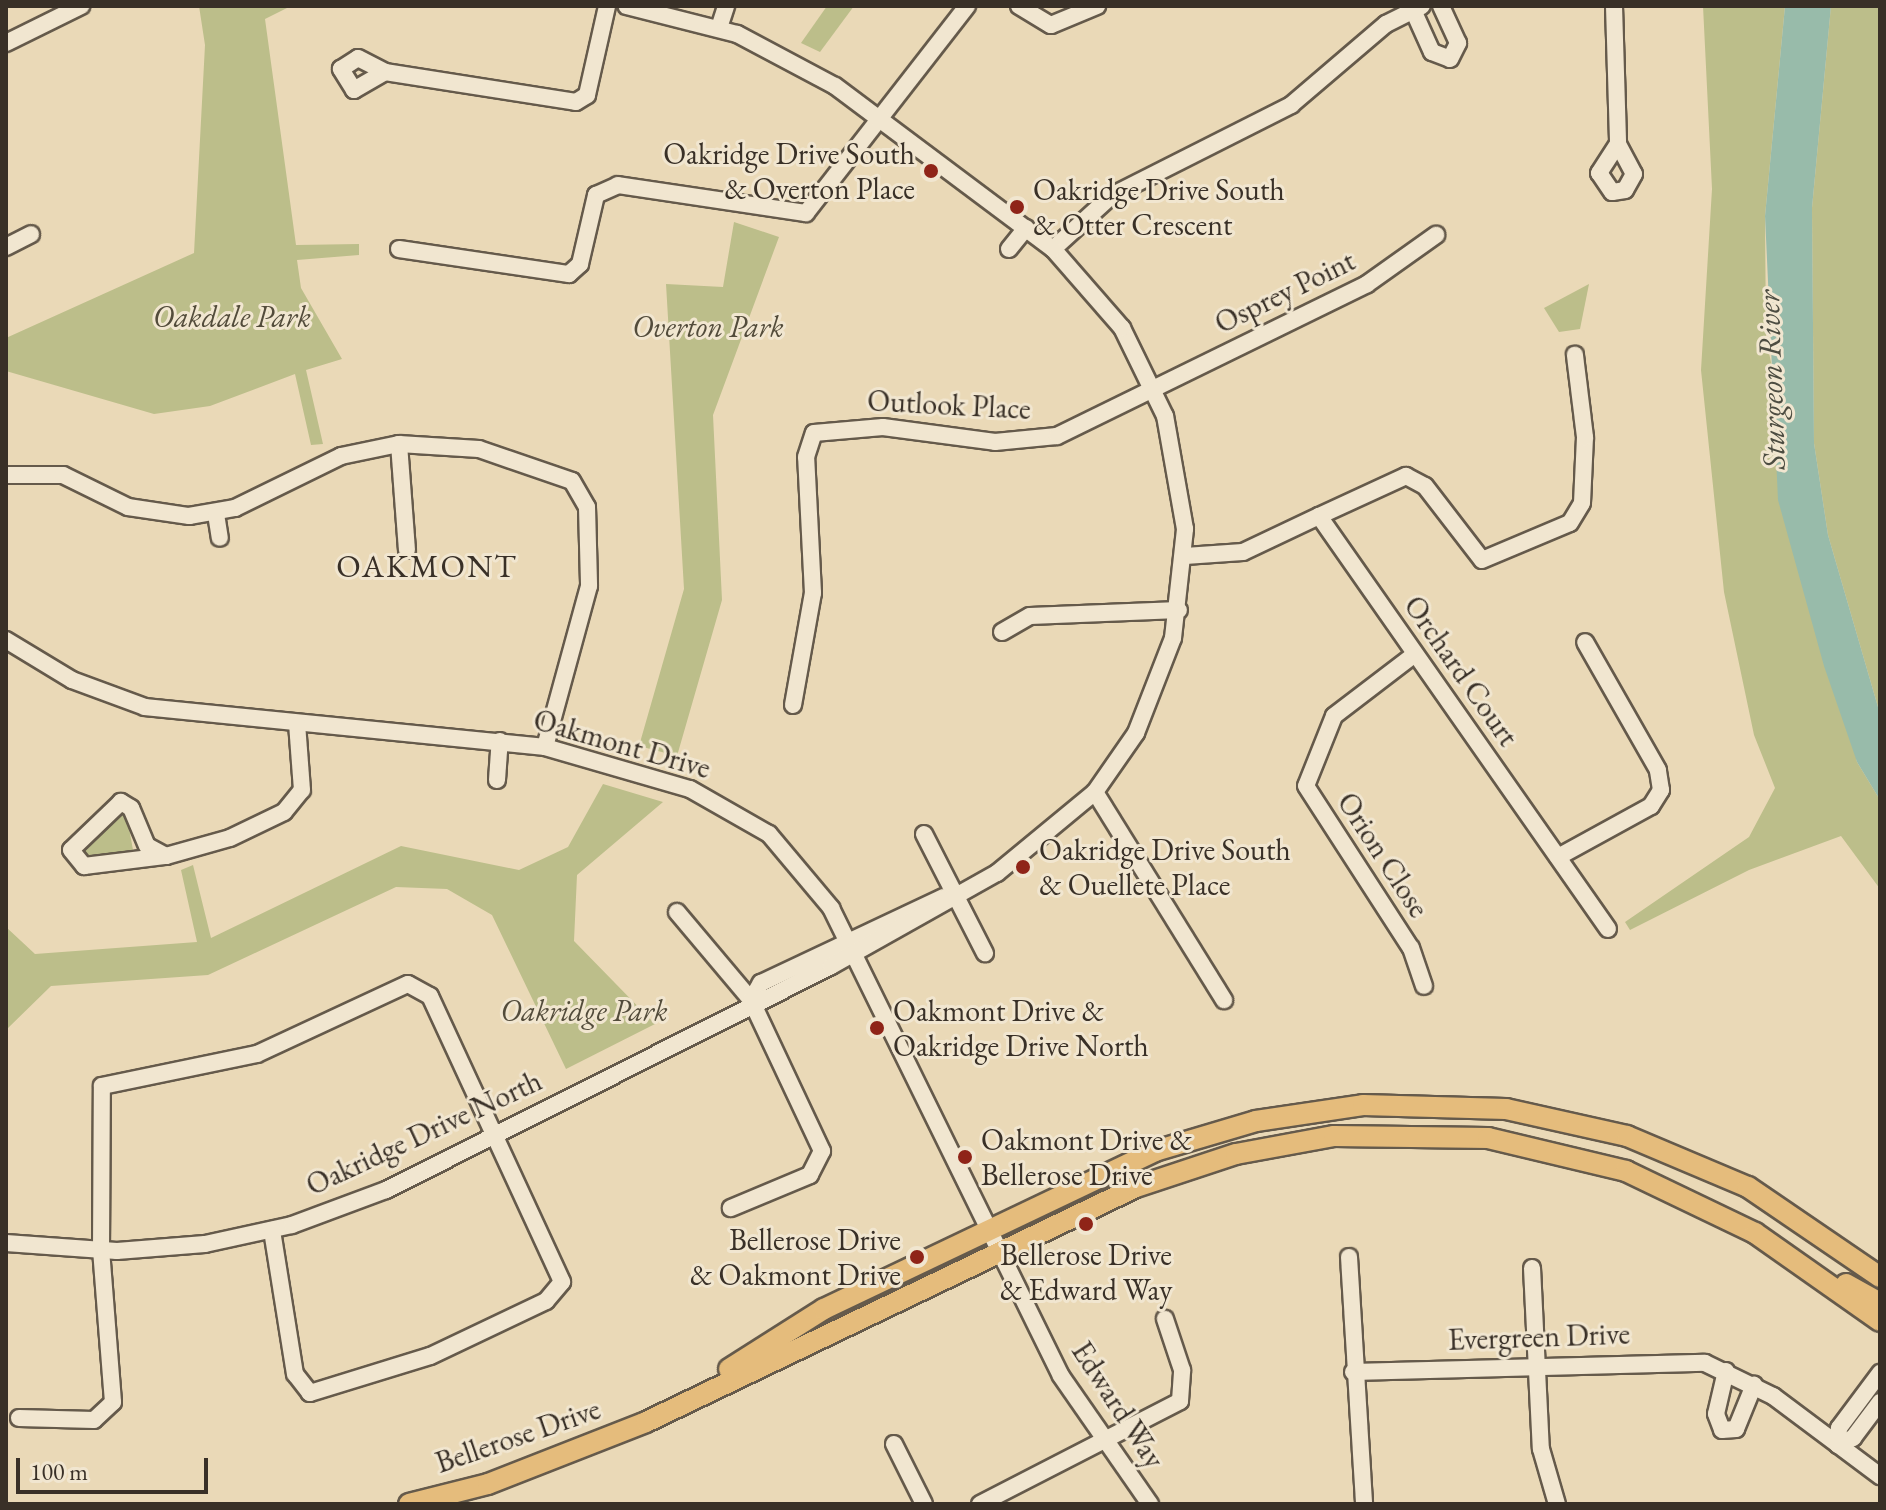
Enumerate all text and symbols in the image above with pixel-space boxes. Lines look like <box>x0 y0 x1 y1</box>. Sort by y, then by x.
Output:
place label: Oakridge Drive South & Overton Place <box>663 136 915 206</box>
marker: Oakridge Drive South & Overton Place <box>922 162 940 180</box>
place label: Oakridge Drive South & Otter Crescent <box>1033 172 1285 242</box>
marker: Oakridge Drive South & Otter Crescent <box>1008 198 1026 216</box>
street label: Osprey Point <box>1209 243 1361 341</box>
water label: Sturgeon River <box>1749 290 1793 470</box>
park label: Oakdale Park <box>153 299 311 335</box>
park label: Overton Park <box>632 309 784 345</box>
street label: Outlook Place <box>866 383 1032 427</box>
district label: OAKMONT <box>336 547 518 585</box>
street label: Orchard Court <box>1396 589 1526 753</box>
street label: Oakmont Drive <box>529 702 715 786</box>
street label: Orion Close <box>1329 786 1437 924</box>
place label: Oakridge Drive South & Ouellete Place <box>1039 832 1291 902</box>
marker: Oakridge Drive South & Ouellete Place <box>1014 858 1032 876</box>
park label: Oakridge Park <box>500 993 668 1029</box>
place label: Oakmont Drive & Oakridge Drive North <box>893 993 1149 1064</box>
marker: Oakmont Drive & Oakridge Drive North <box>868 1019 886 1037</box>
street label: Oakridge Drive North <box>300 1063 548 1203</box>
place label: Oakmont Drive & Bellerose Drive <box>981 1122 1192 1192</box>
marker: Oakmont Drive & Bellerose Drive <box>956 1148 974 1166</box>
marker: Bellerose Drive & Edward Way <box>1077 1215 1095 1233</box>
place label: Bellerose Drive & Oakmont Drive <box>690 1222 901 1292</box>
place label: Bellerose Drive & Edward Way <box>1000 1237 1172 1308</box>
marker: Bellerose Drive & Oakmont Drive <box>908 1248 926 1266</box>
street label: Evergreen Drive <box>1447 1316 1631 1358</box>
street label: Edward Way <box>1064 1335 1172 1475</box>
street label: Bellerose Drive <box>431 1391 605 1481</box>
scale bar <box>20 1442 212 1492</box>
text: 100 m <box>30 1456 88 1487</box>

